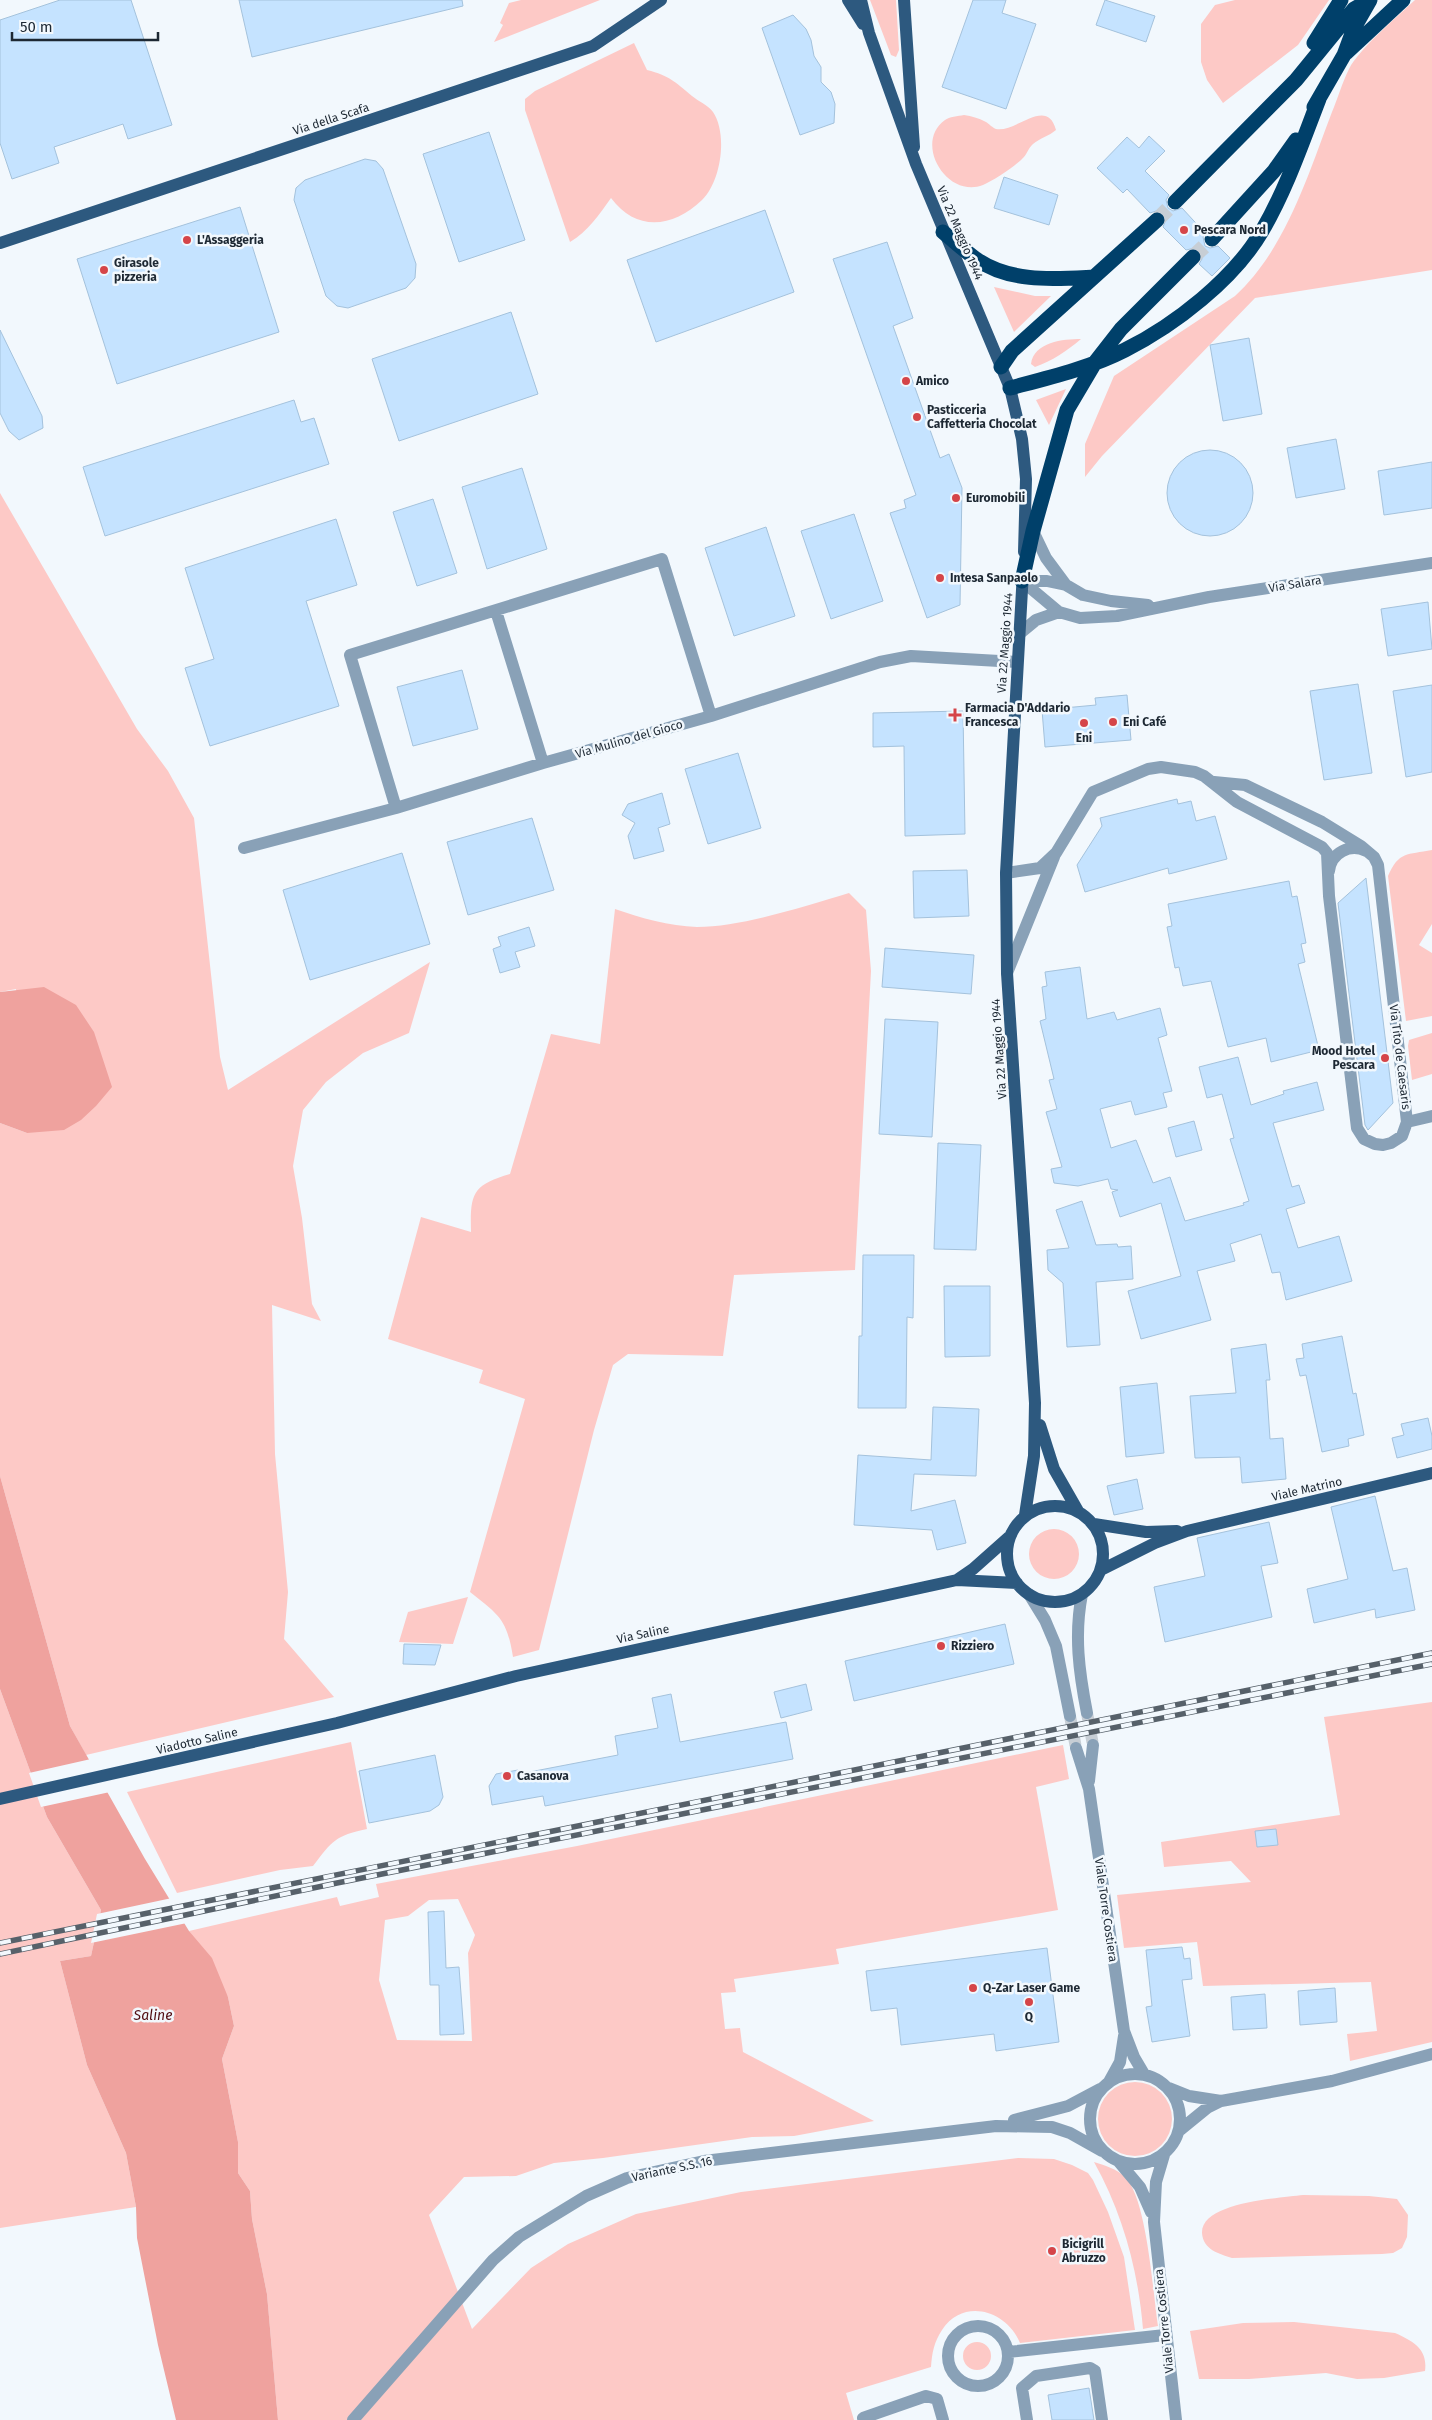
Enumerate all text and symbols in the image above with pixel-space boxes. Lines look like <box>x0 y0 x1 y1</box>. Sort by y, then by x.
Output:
scale bar <box>12 10 159 42</box>
text: 50 m <box>20 18 53 36</box>
street label: Via della Scafa <box>291 100 371 138</box>
street label: Via 22 Maggio 1944 <box>934 184 986 283</box>
place label: Pescara Nord <box>1194 223 1266 237</box>
marker: Pescara Nord <box>1178 224 1190 236</box>
place label: L'Assaggeria <box>197 233 264 247</box>
marker: L'Assaggeria <box>181 234 193 246</box>
place label: Girasole pizzeria <box>114 256 159 284</box>
marker: Girasole pizzeria <box>98 264 110 276</box>
place label: Amico <box>915 374 949 388</box>
marker: Amico <box>900 375 912 387</box>
place label: Pasticceria Caffetteria Chocolat <box>927 403 1037 431</box>
marker: Pasticceria Caffetteria Chocolat <box>911 411 923 423</box>
place label: Euromobili <box>966 491 1025 505</box>
marker: Euromobili <box>950 492 962 504</box>
place label: Intesa Sanpaolo <box>950 571 1038 585</box>
marker: Intesa Sanpaolo <box>934 572 946 584</box>
street label: Via Salara <box>1268 573 1322 595</box>
street label: Via 22 Maggio 1944 <box>995 592 1016 694</box>
place label: Farmacia D'Addario Francesca <box>965 701 1070 729</box>
marker: Farmacia D'Addario Francesca <box>949 709 961 721</box>
place label: Eni Café <box>1123 715 1167 729</box>
marker: Eni Café <box>1107 716 1119 728</box>
street label: Via Mulino del Gioco <box>574 717 684 761</box>
marker: Eni <box>1078 717 1090 729</box>
place label: Eni <box>1076 731 1092 745</box>
street label: Via 22 Maggio 1944 <box>988 998 1009 1100</box>
street label: Via Tito de Caesaris <box>1387 1004 1413 1111</box>
place label: Mood Hotel Pescara <box>1312 1044 1375 1072</box>
marker: Mood Hotel Pescara <box>1379 1052 1391 1064</box>
street label: Viale Matrino <box>1270 1474 1344 1504</box>
street label: Via Saline <box>616 1622 670 1646</box>
place label: Rizziero <box>951 1639 994 1653</box>
marker: Rizziero <box>935 1640 947 1652</box>
street label: Viadotto Saline <box>155 1725 239 1757</box>
place label: Casanova <box>517 1769 569 1783</box>
marker: Casanova <box>501 1770 513 1782</box>
street label: Viale Torre Costiera <box>1092 1857 1120 1963</box>
place label: Q-Zar Laser Game <box>983 1981 1080 1995</box>
marker: Q-Zar Laser Game <box>967 1982 979 1994</box>
marker: Q <box>1023 1996 1035 2008</box>
water label: Saline <box>133 2007 172 2024</box>
place label: Q <box>1025 2010 1034 2024</box>
street label: Variante S.S. 16 <box>631 2154 713 2184</box>
place label: Bicigrill Abruzzo <box>1061 2237 1106 2265</box>
marker: Bicigrill Abruzzo <box>1046 2245 1058 2257</box>
street label: Viale Torre Costiera <box>1152 2268 1176 2374</box>

